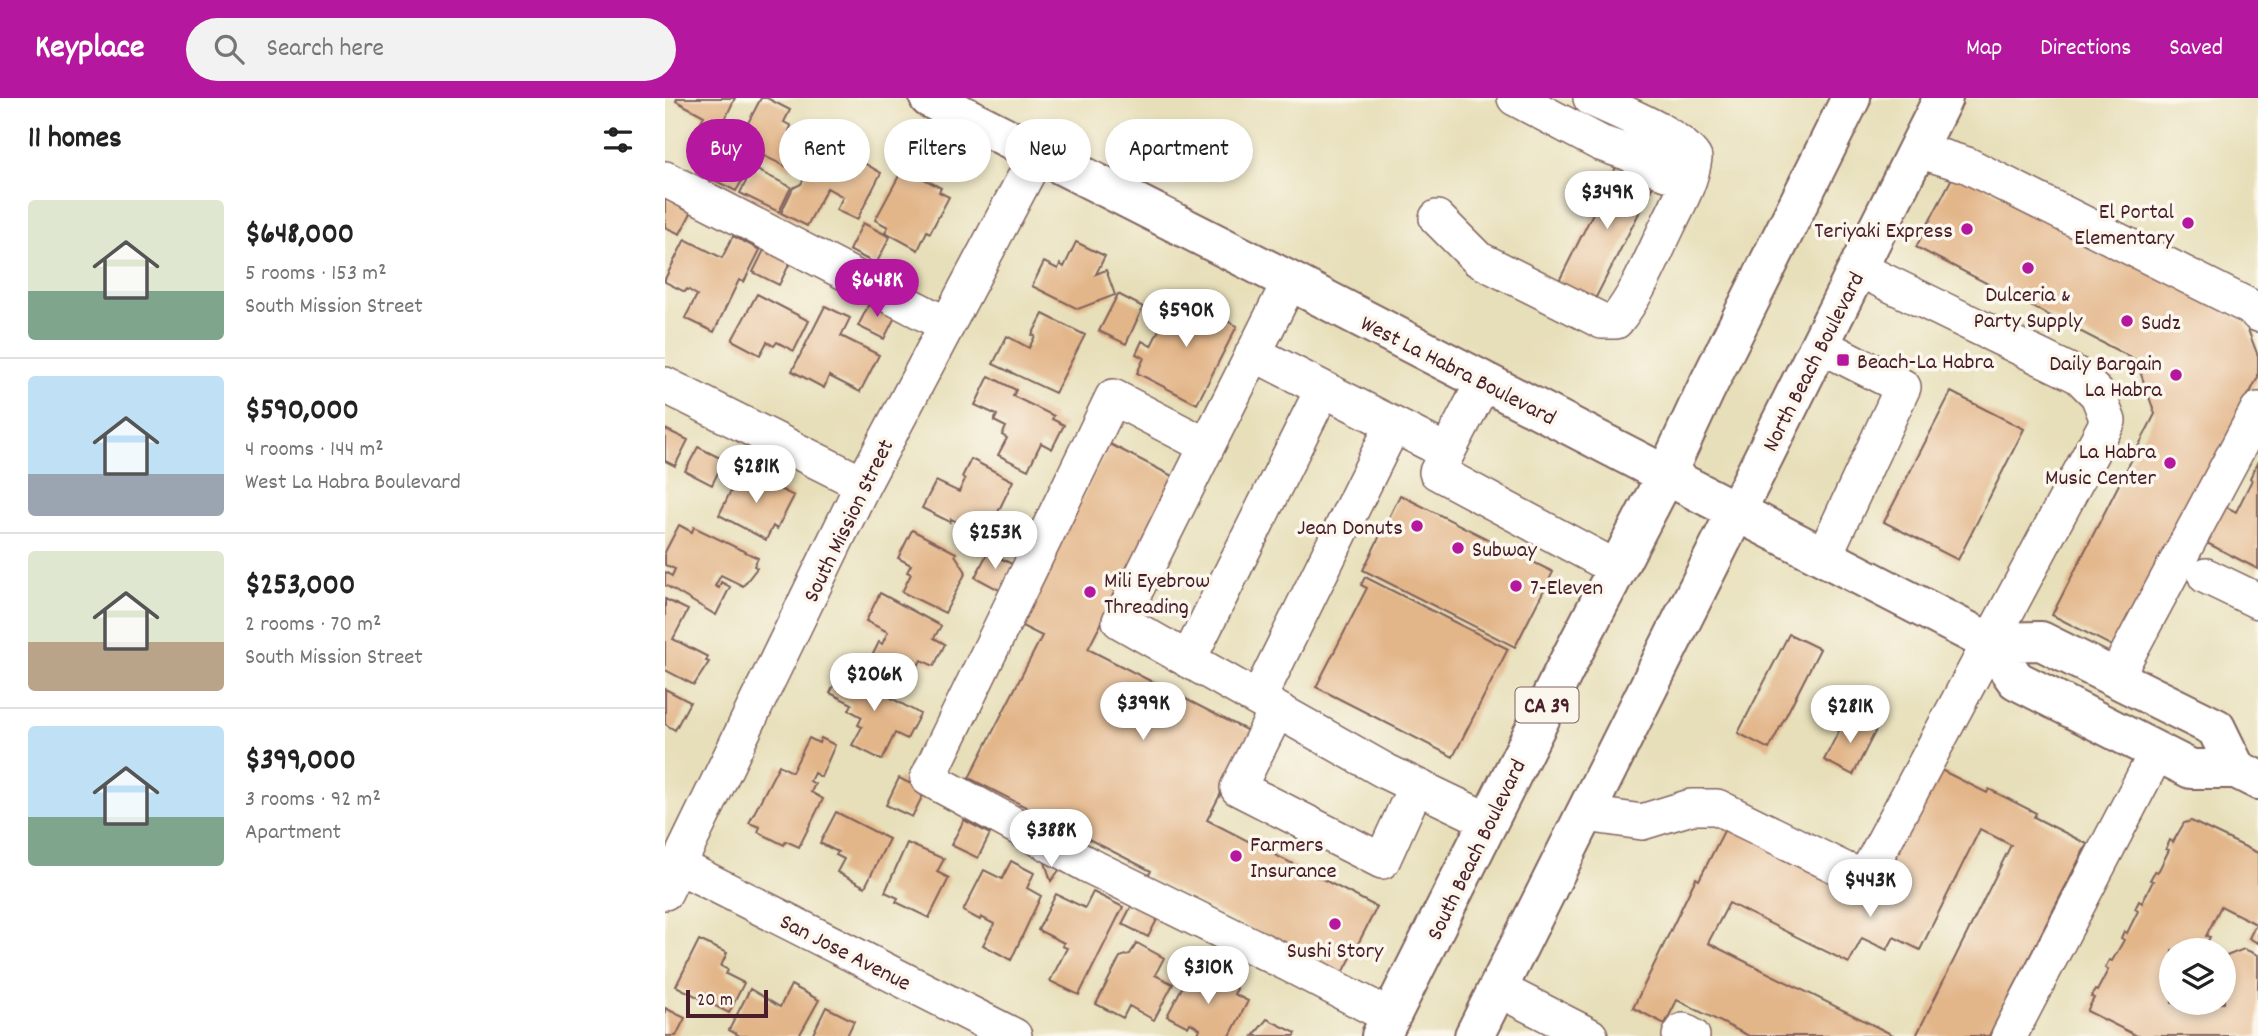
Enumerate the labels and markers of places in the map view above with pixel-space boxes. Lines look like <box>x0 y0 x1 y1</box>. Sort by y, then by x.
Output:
pin: $349K <box>1558 172 1656 231</box>
place label: El Portal Elementary <box>2074 197 2175 256</box>
marker: El Portal Elementary <box>2180 215 2196 231</box>
place label: Teriyaki Express <box>1814 216 1953 249</box>
marker: Teriyaki Express <box>1959 221 1975 237</box>
pin: $648K <box>828 260 926 319</box>
marker: Dulceria & Party Supply <box>2020 260 2036 276</box>
place label: Dulceria & Party Supply <box>1974 280 2083 339</box>
pin: $590K <box>1137 289 1235 349</box>
place label: Sudz <box>2141 308 2181 341</box>
marker: Sudz <box>2119 313 2135 329</box>
place label: Beach-La Habra <box>1857 347 1995 380</box>
place label: Daily Bargain La Habra <box>2049 349 2163 408</box>
marker: Beach-La Habra <box>1835 352 1851 368</box>
marker: Daily Bargain La Habra <box>2168 367 2184 383</box>
place label: La Habra Music Center <box>2045 437 2157 496</box>
pin: $281K <box>707 446 805 505</box>
marker: La Habra Music Center <box>2162 455 2178 471</box>
pin: $253K <box>946 512 1044 571</box>
place label: Jean Donuts <box>1297 513 1403 546</box>
marker: Jean Donuts <box>1409 518 1425 534</box>
place label: Subway <box>1472 535 1538 568</box>
marker: Subway <box>1450 540 1466 556</box>
place label: Mili Eyebrow Threading <box>1104 566 1210 625</box>
place label: 7-Eleven <box>1530 573 1603 606</box>
marker: 7-Eleven <box>1508 578 1524 594</box>
marker: Mili Eyebrow Threading <box>1082 584 1098 600</box>
pin: $206K <box>825 654 923 713</box>
pin: $399K <box>1094 682 1192 742</box>
pin: $281K <box>1801 686 1899 745</box>
pin: $388K <box>1002 810 1100 869</box>
place label: Farmers Insurance <box>1250 830 1337 889</box>
marker: Farmers Insurance <box>1228 848 1244 864</box>
pin: $443K <box>1821 860 1919 919</box>
marker: Sushi Story <box>1327 916 1343 932</box>
place label: Sushi Story <box>1287 936 1384 969</box>
pin: $310K <box>1159 946 1257 1006</box>

